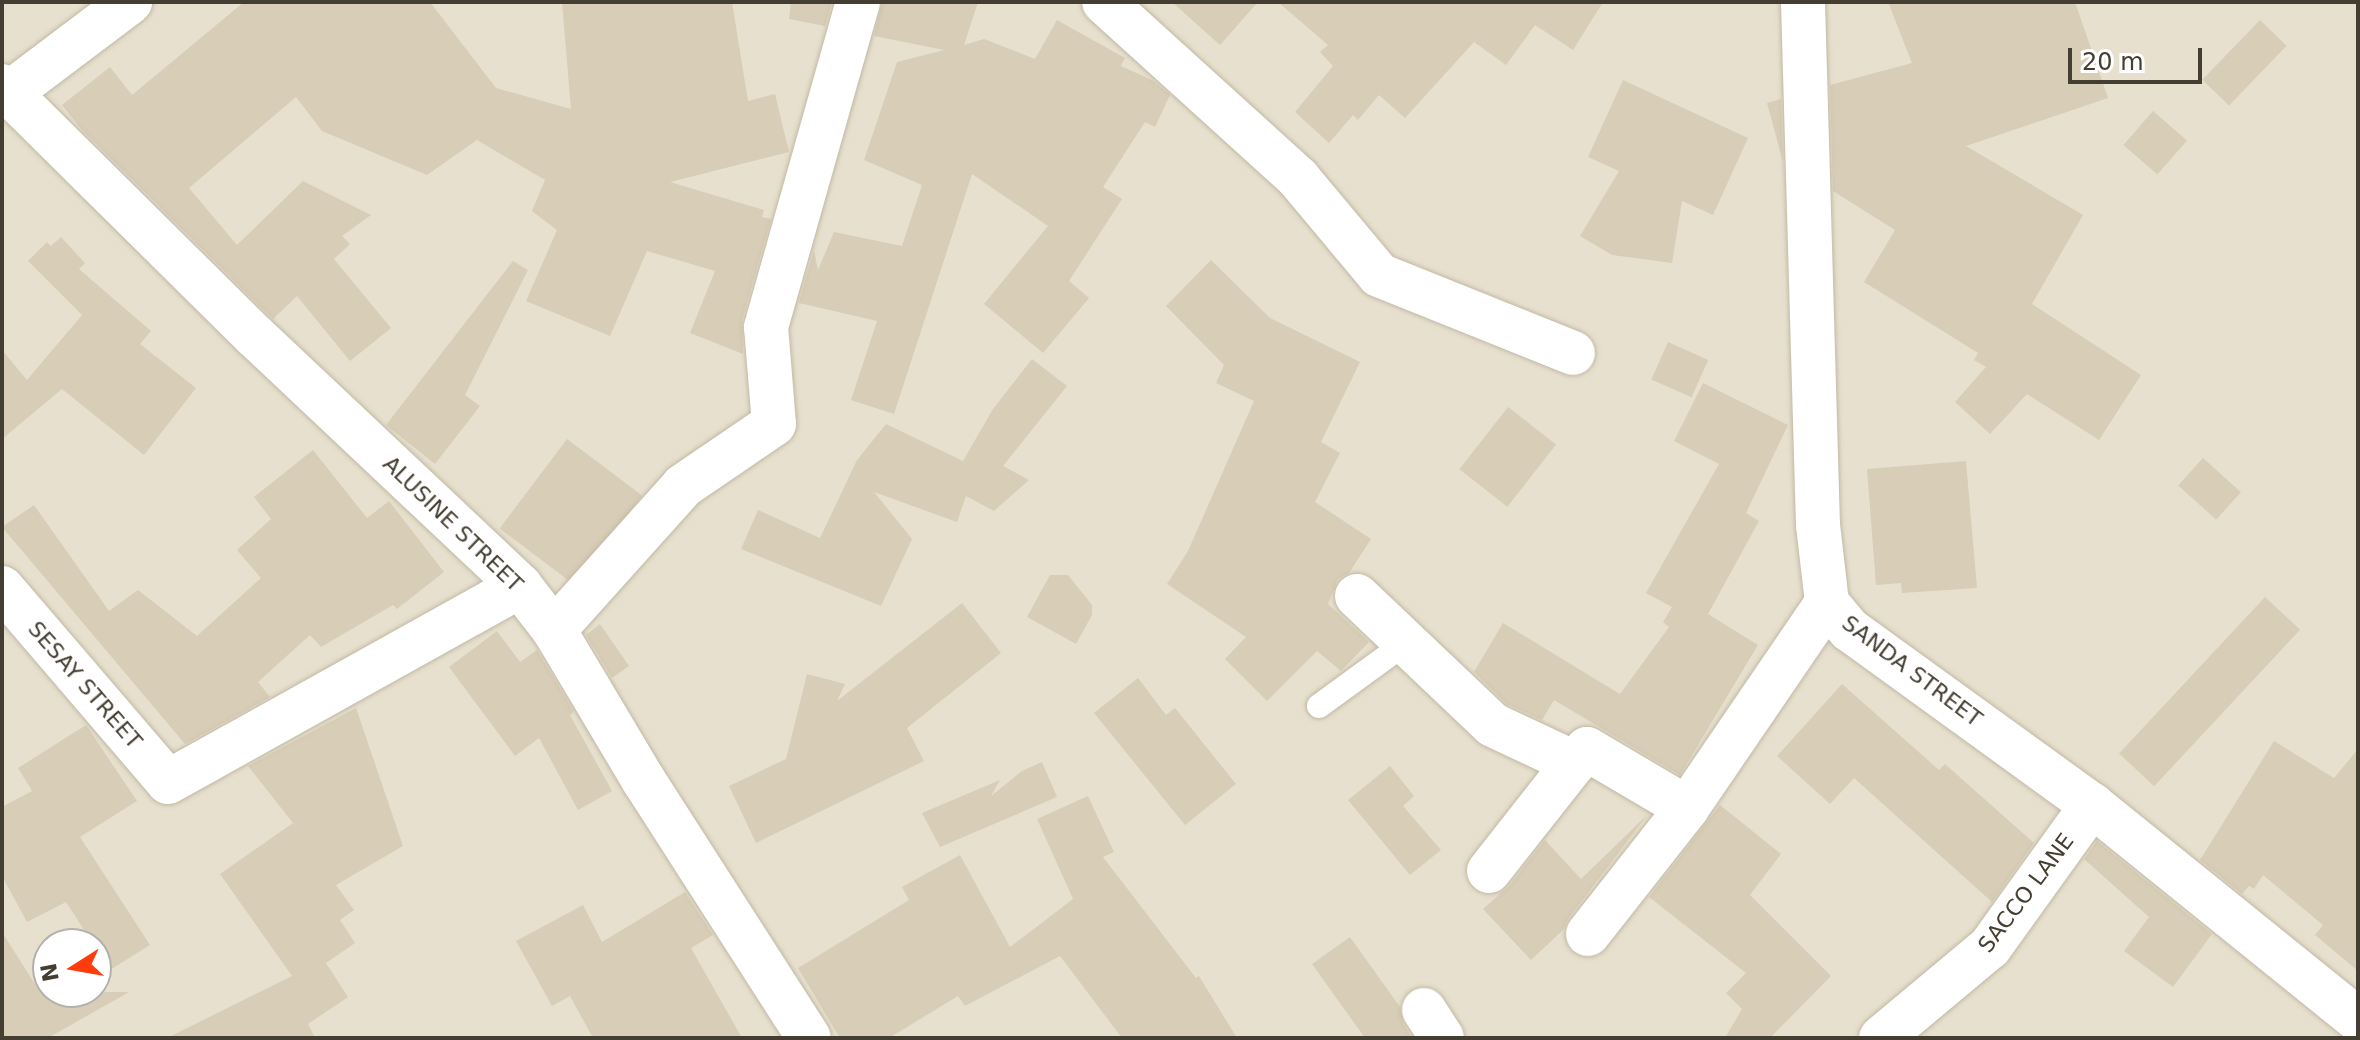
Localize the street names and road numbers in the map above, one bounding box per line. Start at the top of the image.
street label: ALUSINE STREET [378,451,528,597]
street label: SANDA STREET [1837,610,1987,732]
street label: SESAY STREET [23,616,147,754]
street label: SACCO LANE [1973,828,2079,958]

